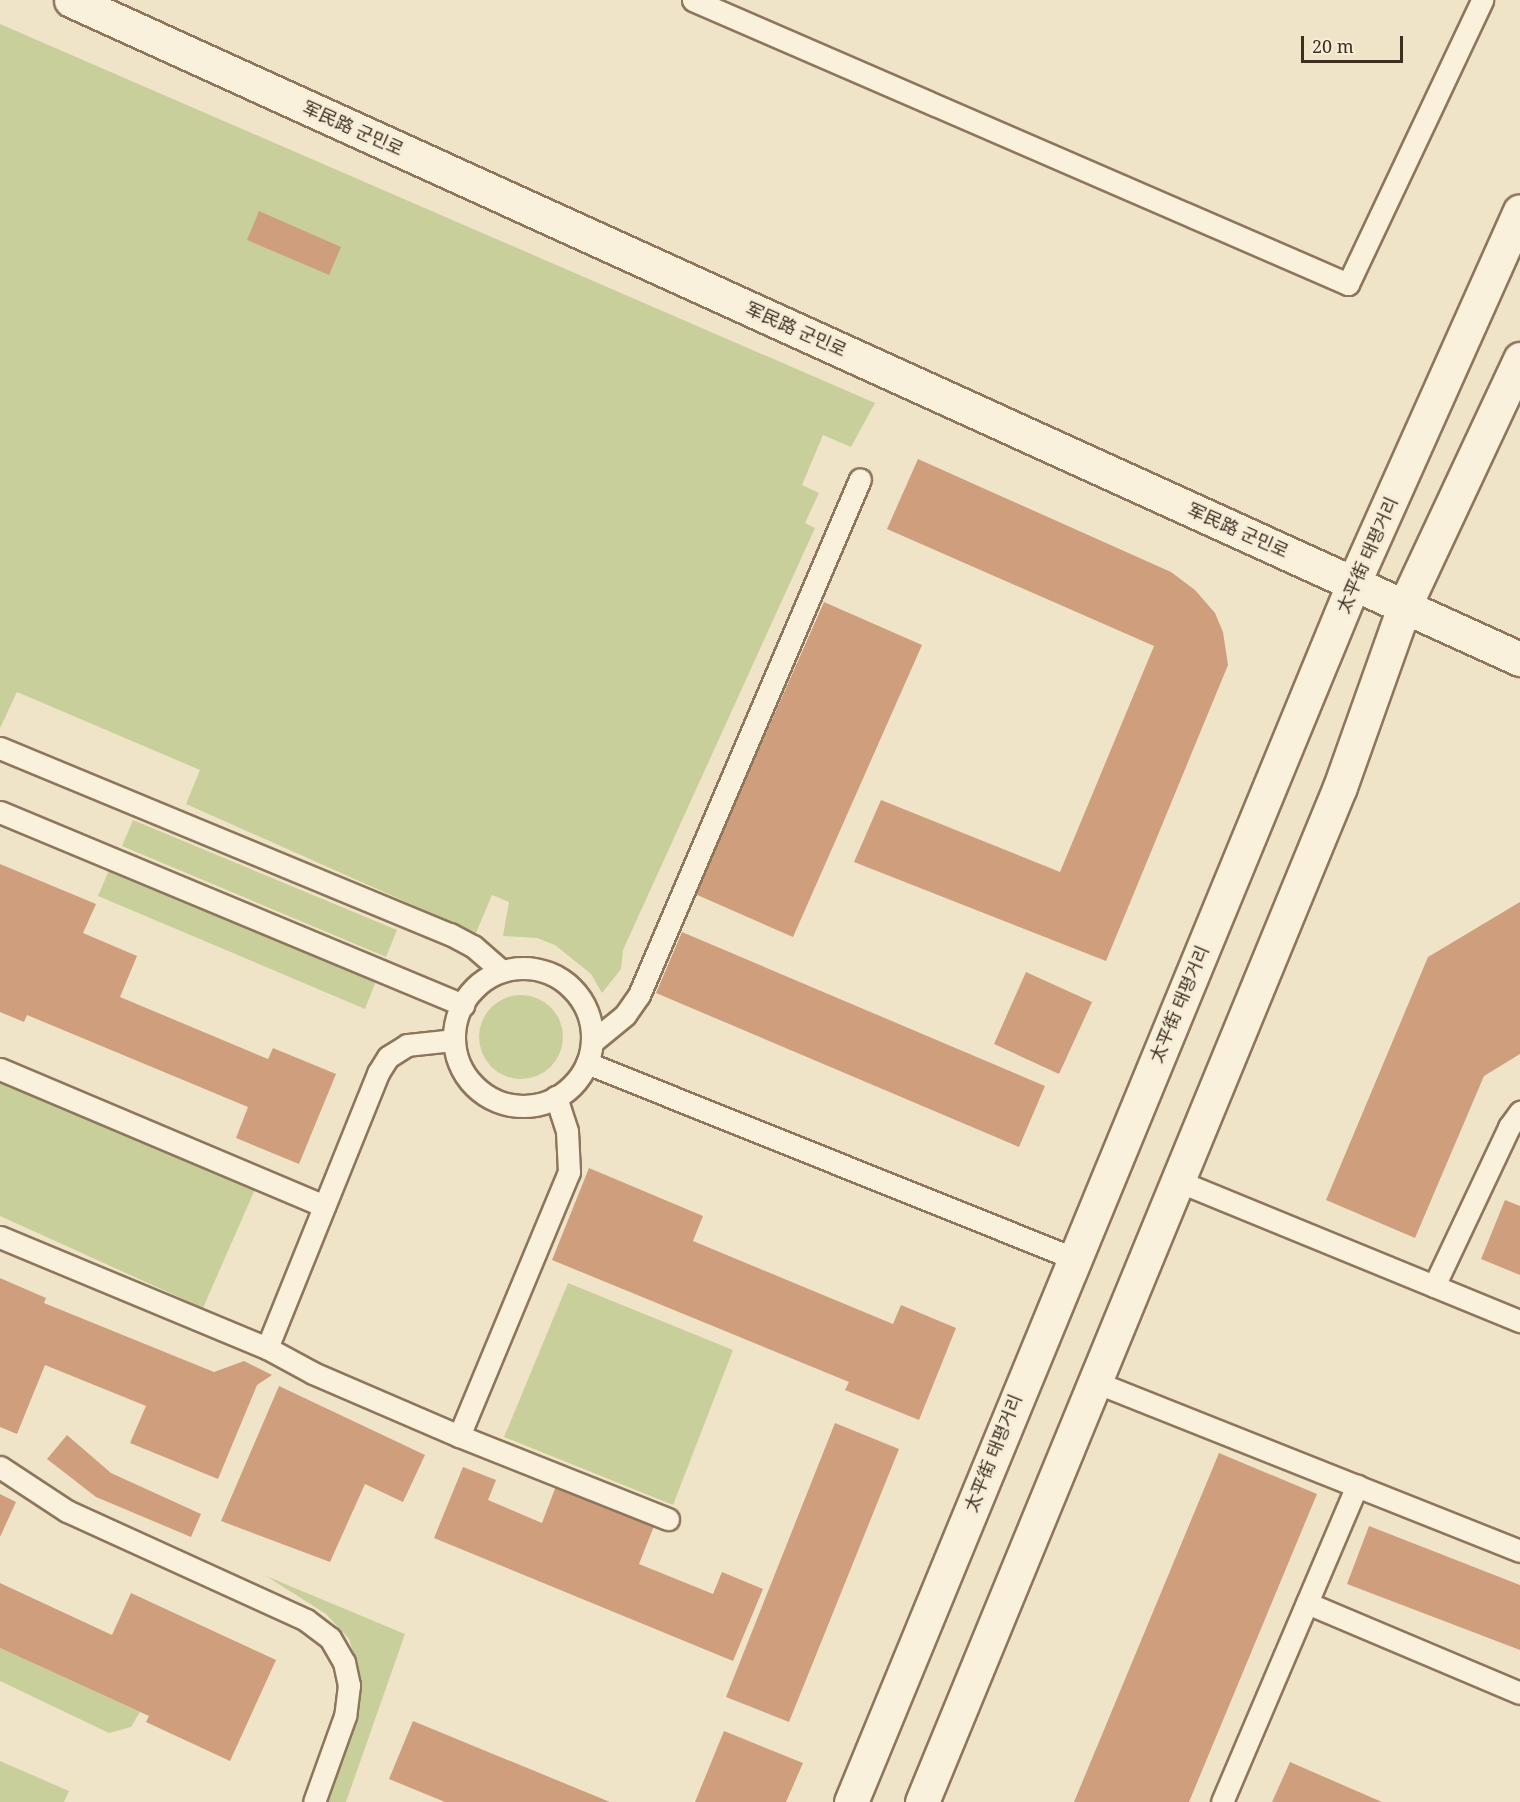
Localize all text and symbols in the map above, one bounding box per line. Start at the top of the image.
scale bar [1304,24,1406,62]
text: 20 m [1312,34,1354,58]
street label: 军民路 군민로 [299,96,407,160]
street label: 军民路 군민로 [742,297,850,361]
street label: 太平街 태평거리 [1332,494,1402,616]
street label: 军民路 군민로 [1184,498,1292,562]
street label: 太平街 태평거리 [1145,942,1213,1066]
street label: 太平街 태평거리 [960,1391,1026,1515]

